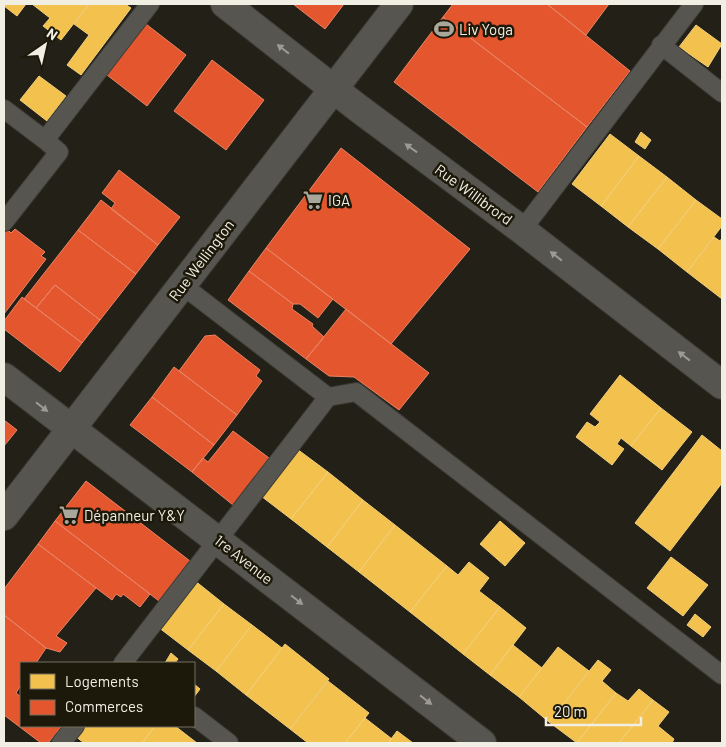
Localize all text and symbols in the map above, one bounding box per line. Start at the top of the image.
sports icon: Liv Yoga [433,18,455,40]
north arrow [20,20,70,70]
place label: Liv Yoga [459,20,513,38]
text: N [44,24,61,43]
one-way arrow [276,43,289,54]
one-way arrow [404,143,418,153]
street label: Rue Willibrord [432,160,516,228]
supermarket icon: IGA [302,189,324,211]
place label: IGA [328,191,350,209]
street label: Rue Wellington [165,216,237,304]
one-way arrow [549,250,562,261]
one-way arrow [678,350,691,361]
one-way arrow [35,401,48,412]
supermarket icon: Dépanneur Y&Y [58,504,80,526]
place label: Dépanneur Y&Y [84,506,185,524]
street label: 1re Avenue [211,531,277,587]
one-way arrow [290,595,303,606]
legend [20,662,195,727]
text: Logements [65,672,139,690]
one-way arrow [419,694,432,705]
scale bar [546,694,641,726]
text: Commerces [65,697,143,715]
text: 20 m [554,702,586,720]

